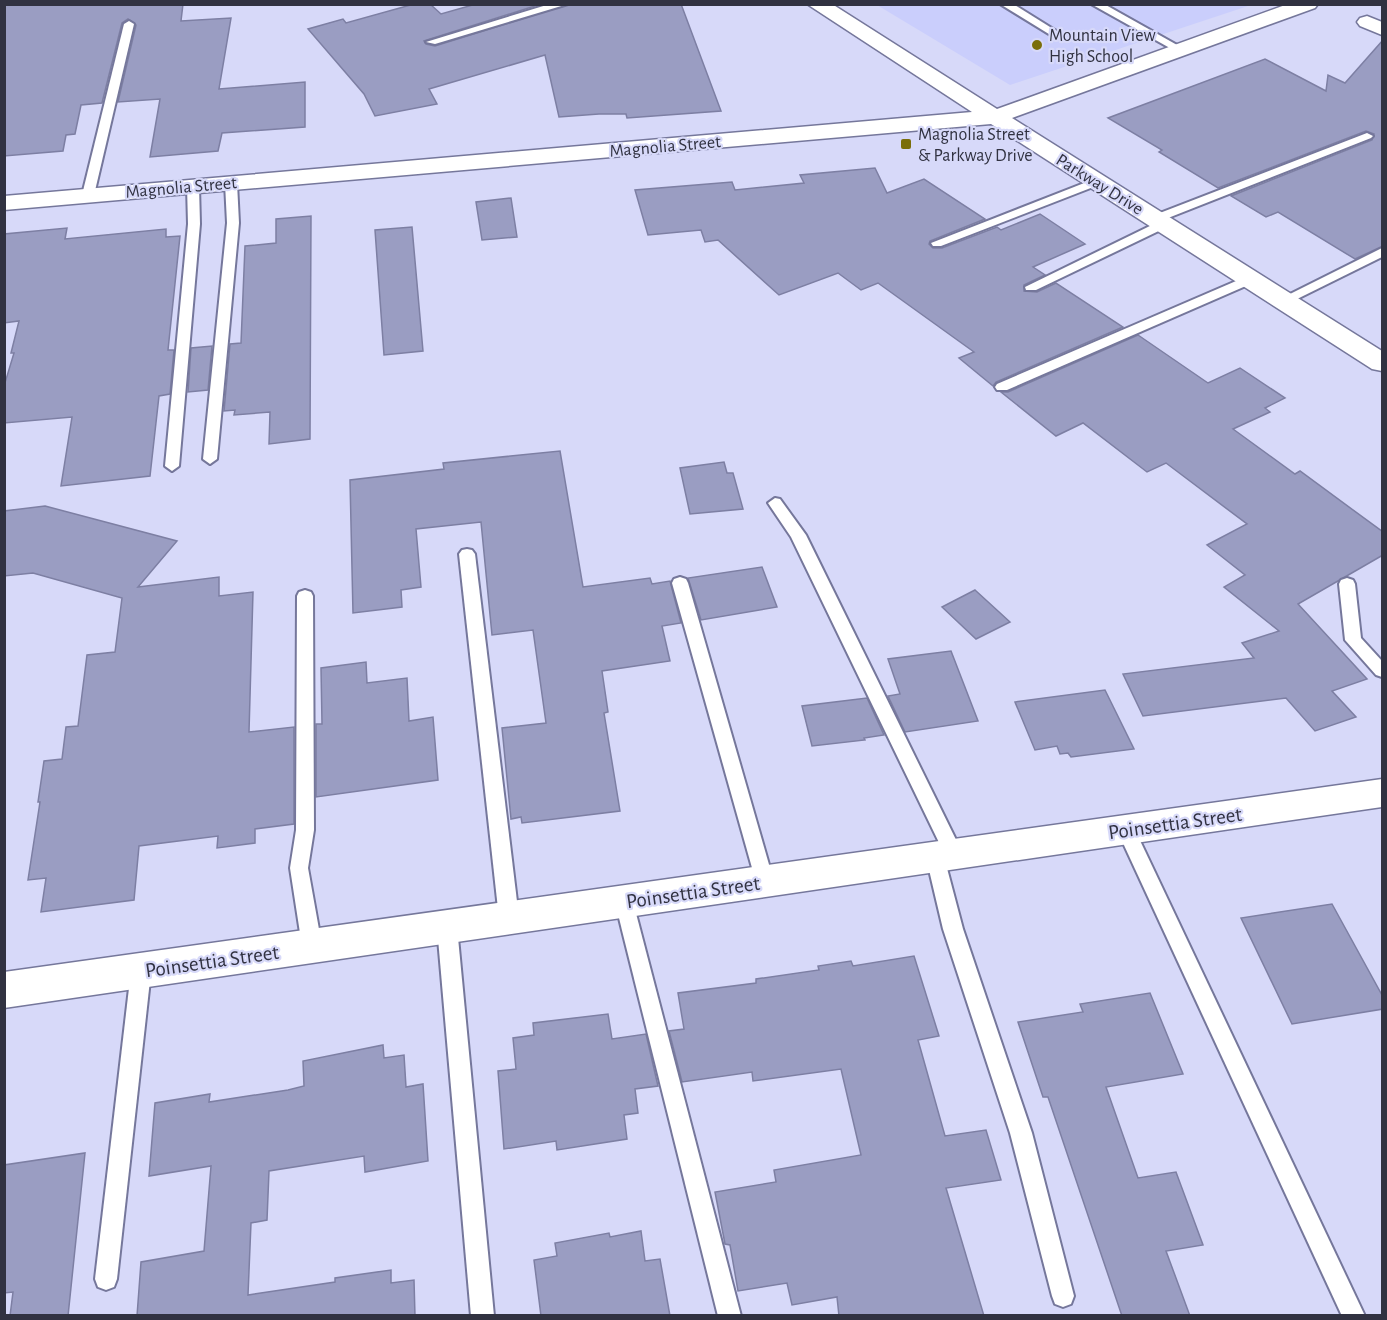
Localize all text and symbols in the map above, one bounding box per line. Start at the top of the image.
place label: Mountain View High School [1049,27,1156,66]
marker: Mountain View High School [1030,38,1044,52]
place label: Magnolia Street & Parkway Drive [918,126,1033,165]
street label: Magnolia Street [609,133,722,161]
marker: Magnolia Street & Parkway Drive [899,137,913,151]
street label: Parkway Drive [1053,151,1146,219]
street label: Magnolia Street [125,174,238,202]
street label: Poinsettia Street [1107,804,1244,843]
street label: Poinsettia Street [625,873,762,912]
street label: Poinsettia Street [144,942,281,981]

